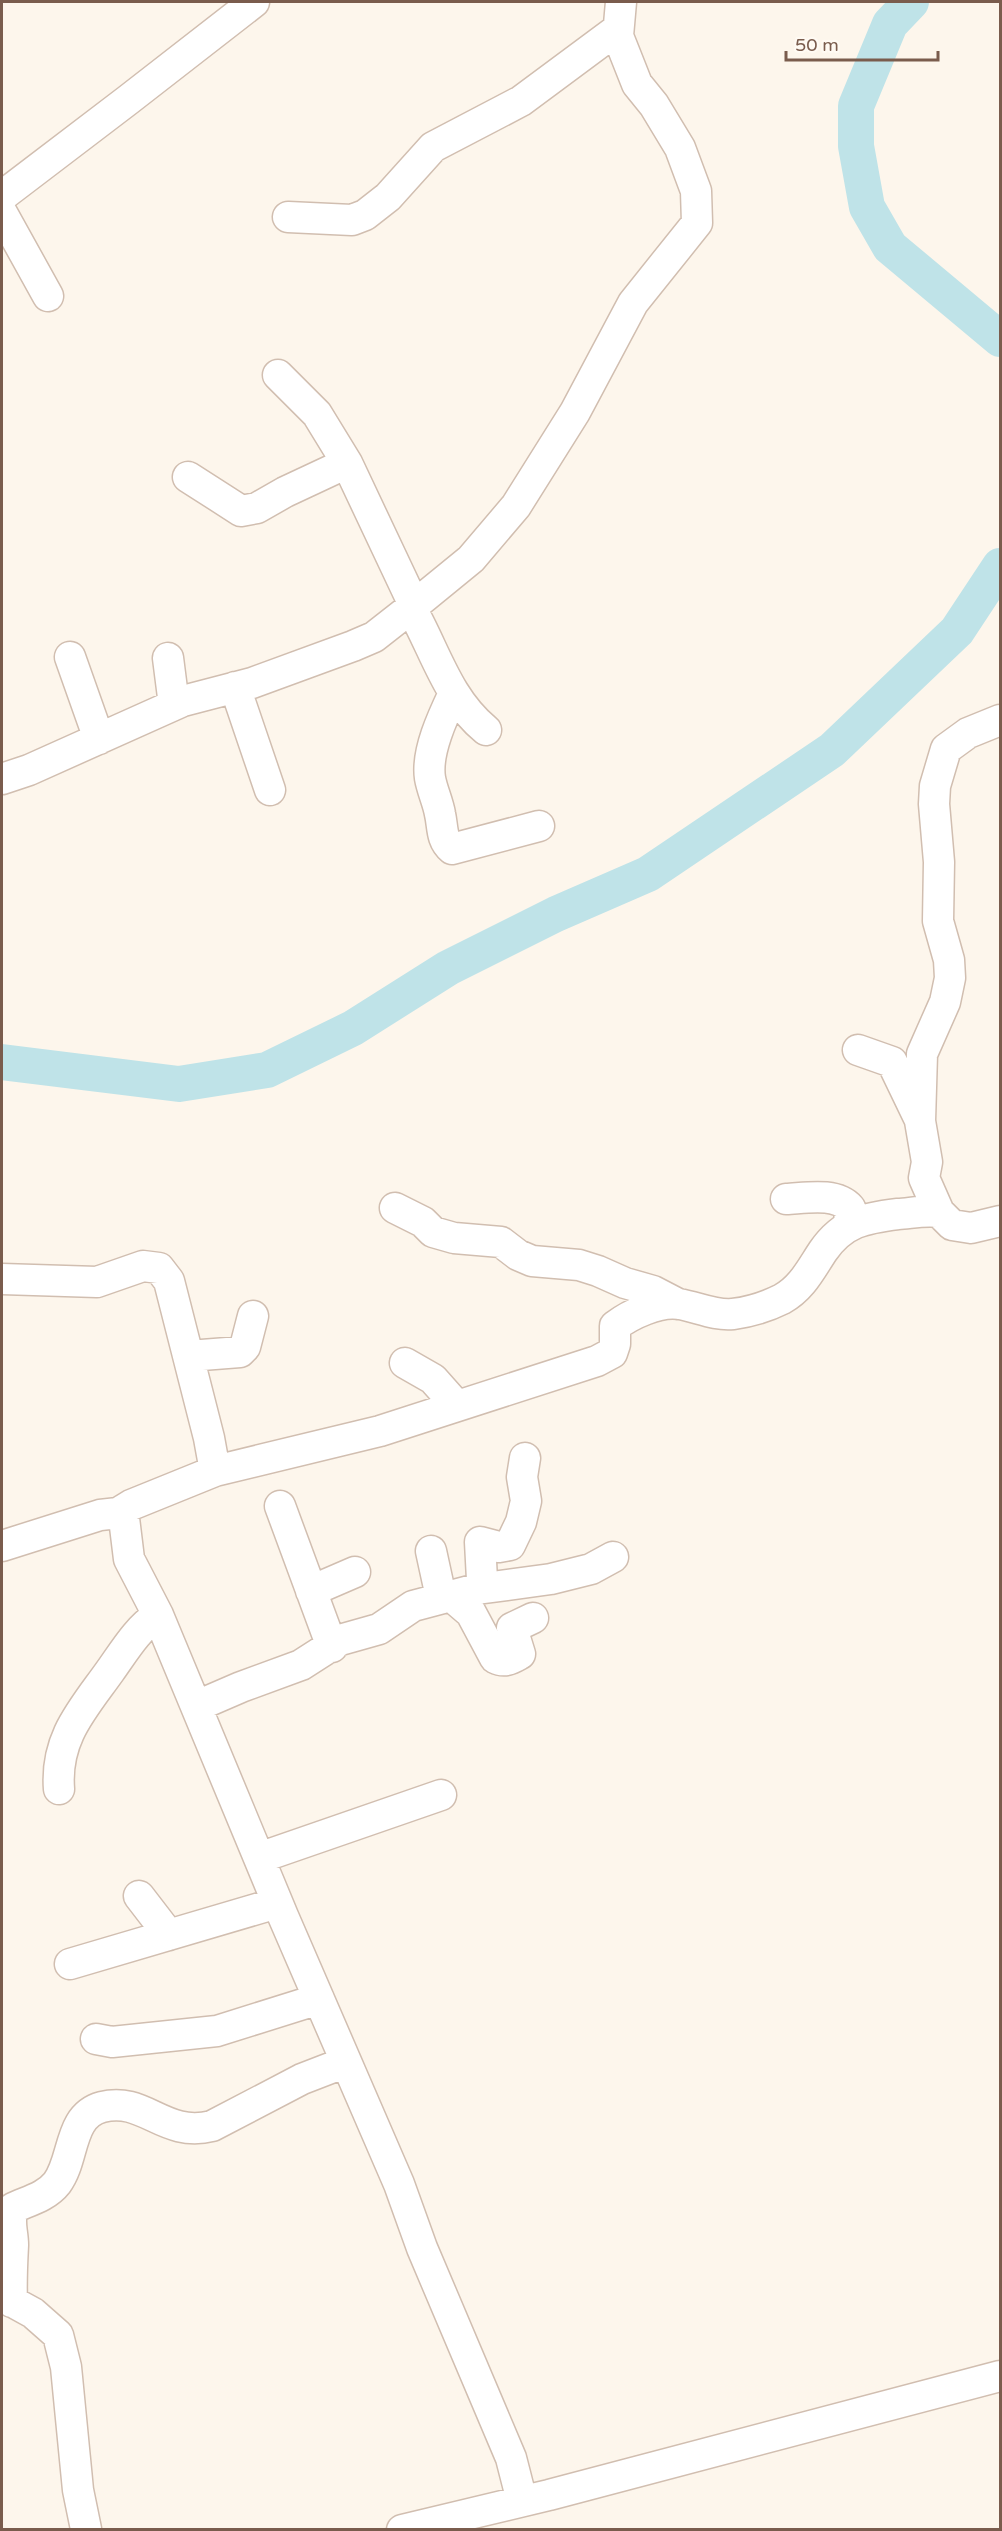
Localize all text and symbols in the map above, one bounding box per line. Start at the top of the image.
scale bar [786,24,938,62]
text: 50 m [795,34,839,56]

